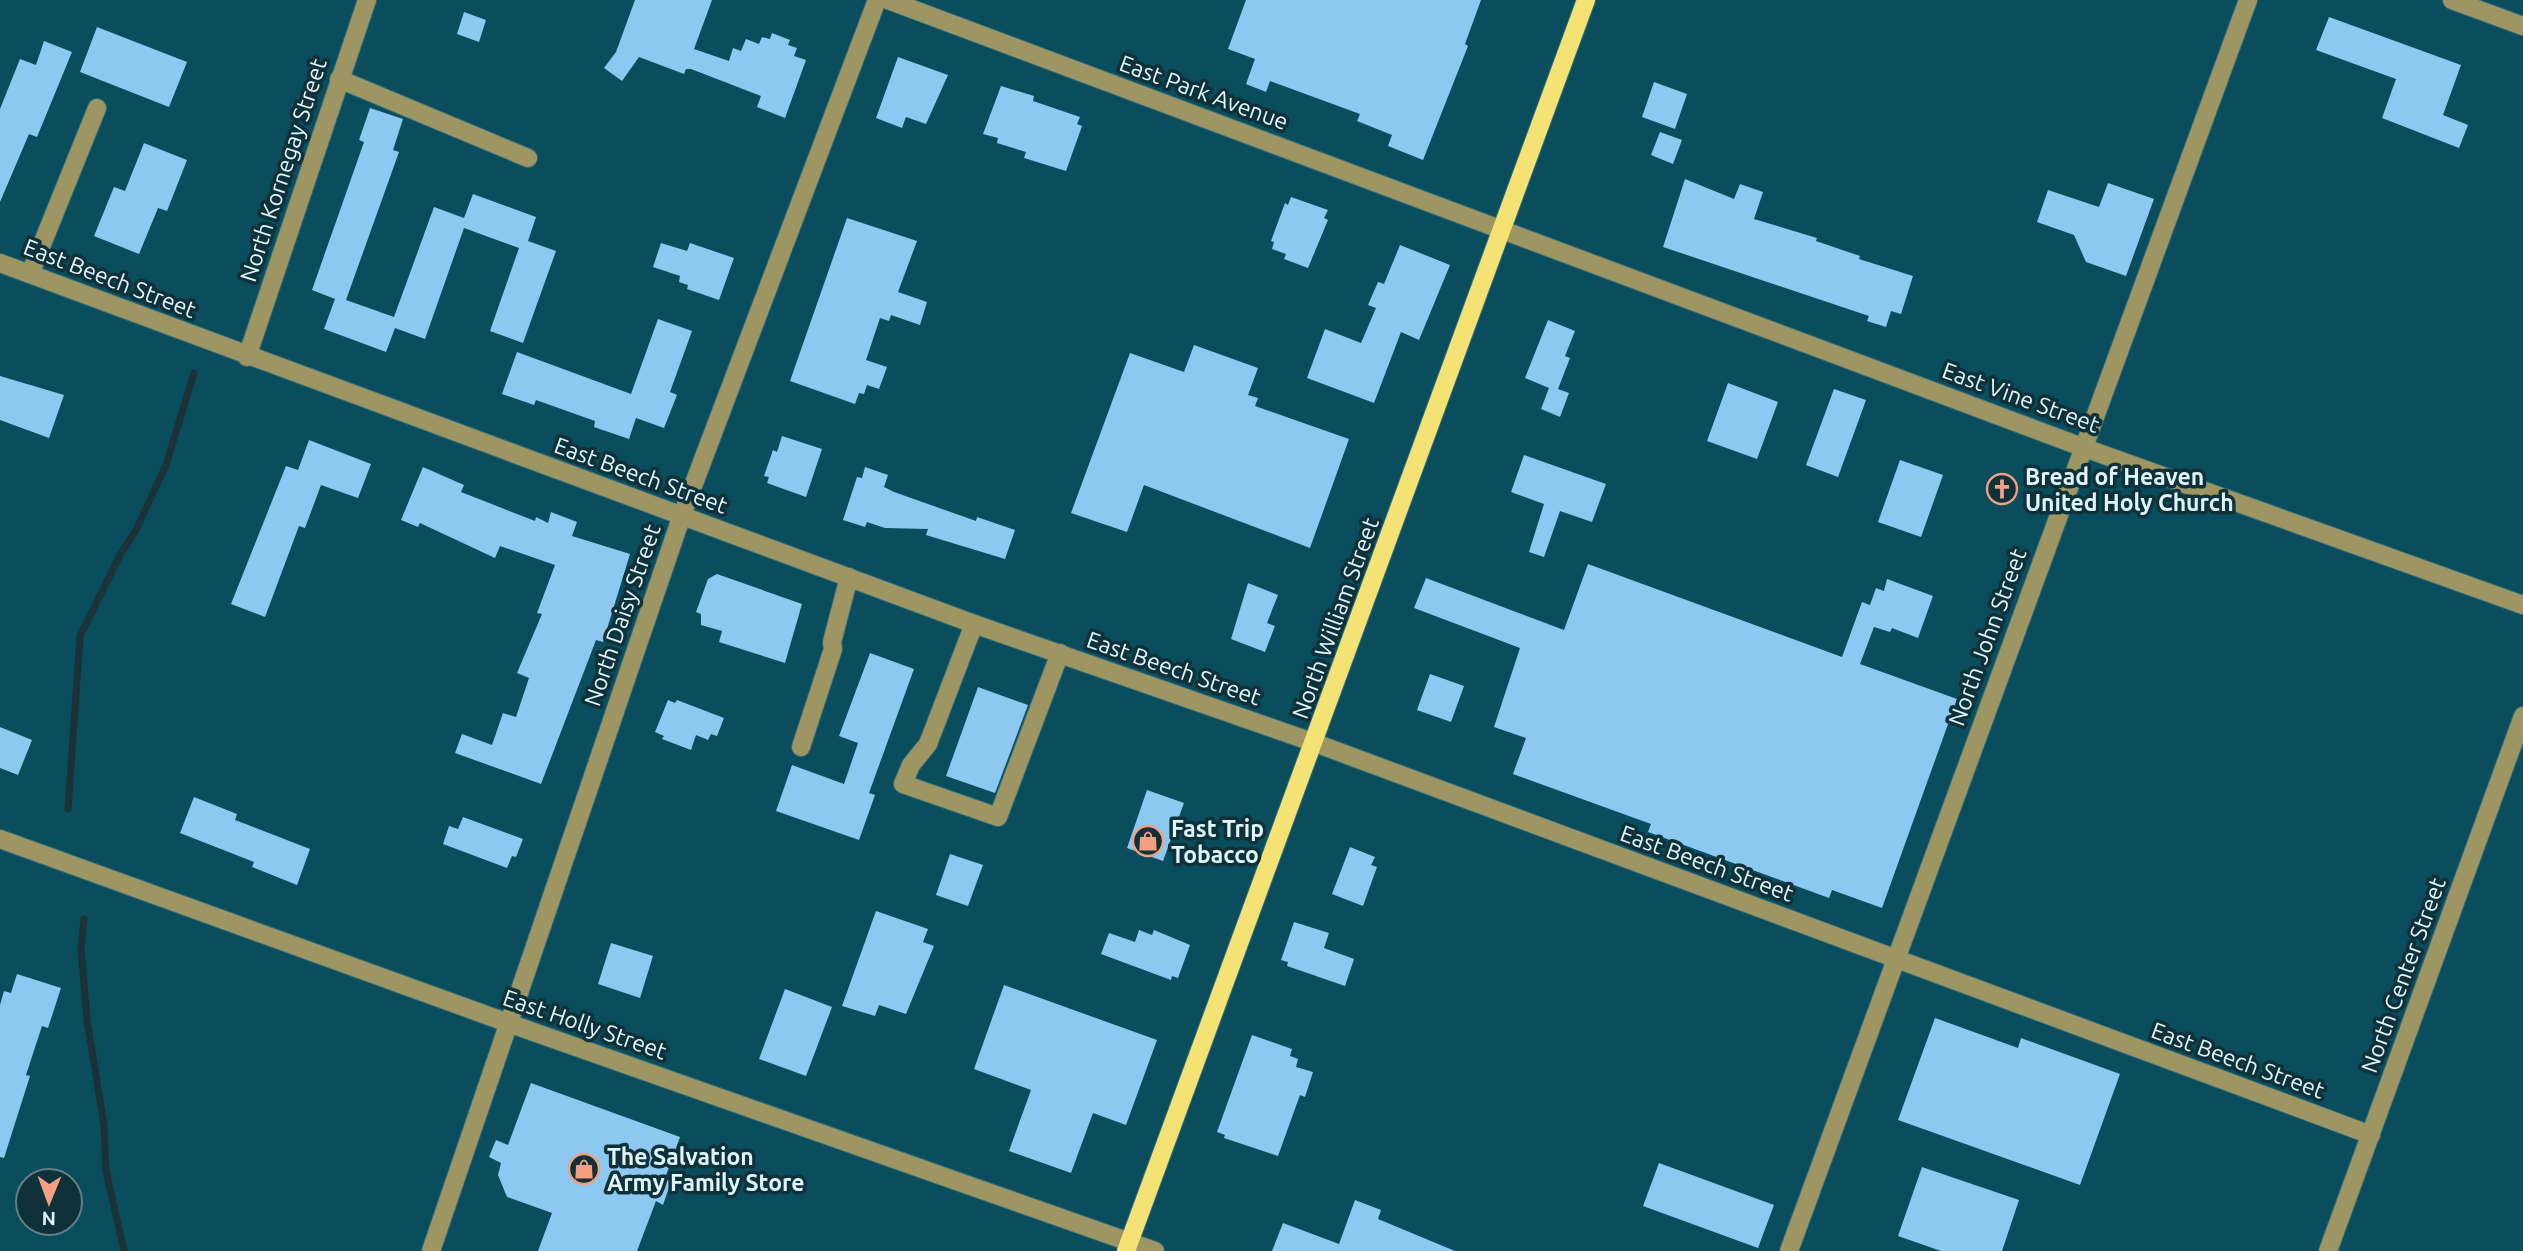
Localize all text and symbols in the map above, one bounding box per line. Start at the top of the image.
street label: East Park Avenue [1116,50,1292,134]
street label: North Kornegay Street [235,55,331,285]
street label: East Beech Street [20,234,200,322]
street label: East Vine Street [1939,357,2103,437]
street label: East Beech Street [551,432,731,518]
place label: Bread of Heaven United Holy Church [2025,464,2234,515]
church icon: Bread of Heaven United Holy Church [1985,472,2019,506]
street label: North William Street [1287,514,1383,722]
street label: North Daisy Street [579,521,665,709]
street label: North John Street [1943,545,2031,729]
street label: East Beech Street [1084,627,1264,709]
place label: Fast Trip Tobacco [1171,816,1264,867]
street label: East Beech Street [1617,820,1797,906]
shop icon: Fast Trip Tobacco [1131,824,1165,858]
street label: North Center Street [2356,874,2450,1076]
street label: East Holly Street [500,984,670,1064]
street label: East Beech Street [2148,1017,2328,1103]
place label: The Salvation Army Family Store [607,1144,805,1195]
shop icon: The Salvation Army Family Store [567,1152,601,1186]
north arrow [14,1167,84,1237]
text: N [41,1208,56,1230]

